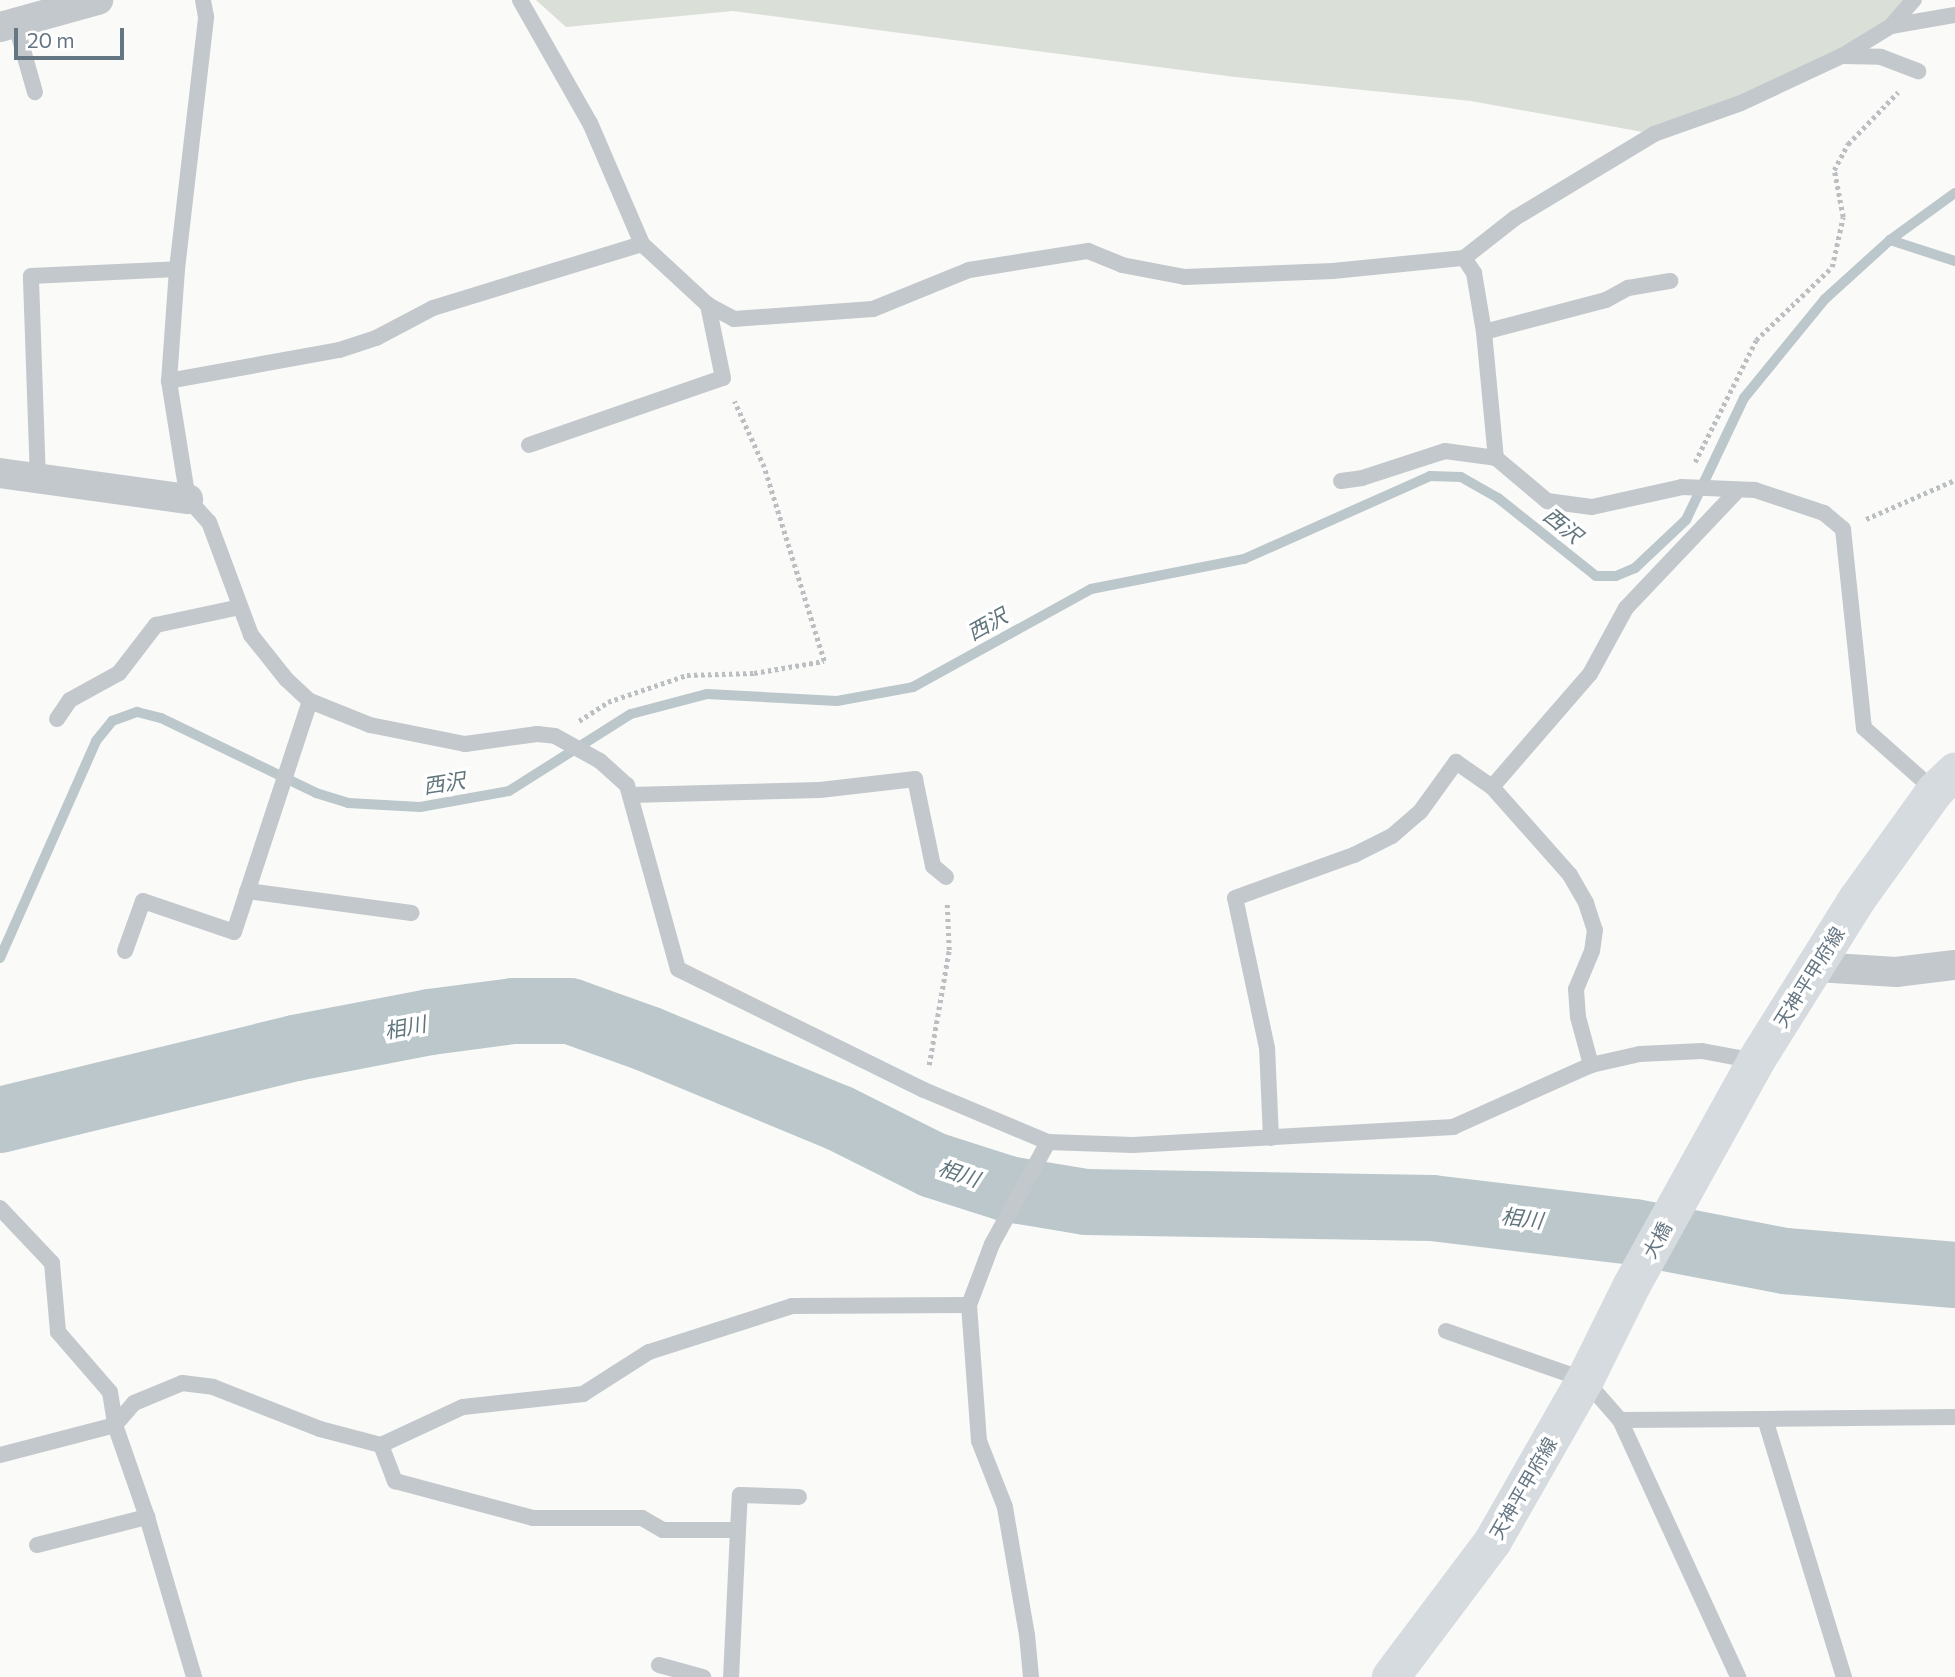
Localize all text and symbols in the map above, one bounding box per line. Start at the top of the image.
scale bar [18,14,128,58]
text: 20 m [27,27,75,52]
water label: 西沢 [1539,502,1587,548]
water label: 西沢 [963,603,1011,645]
water label: 西沢 [421,767,467,799]
street label: 天神平甲府線 [1769,923,1849,1031]
water label: 相川 [382,1011,428,1043]
water label: 相川 [935,1154,983,1192]
water label: 相川 [1500,1203,1544,1233]
street label: 大橋 [1638,1218,1676,1262]
street label: 天神平甲府線 [1485,1433,1561,1543]

